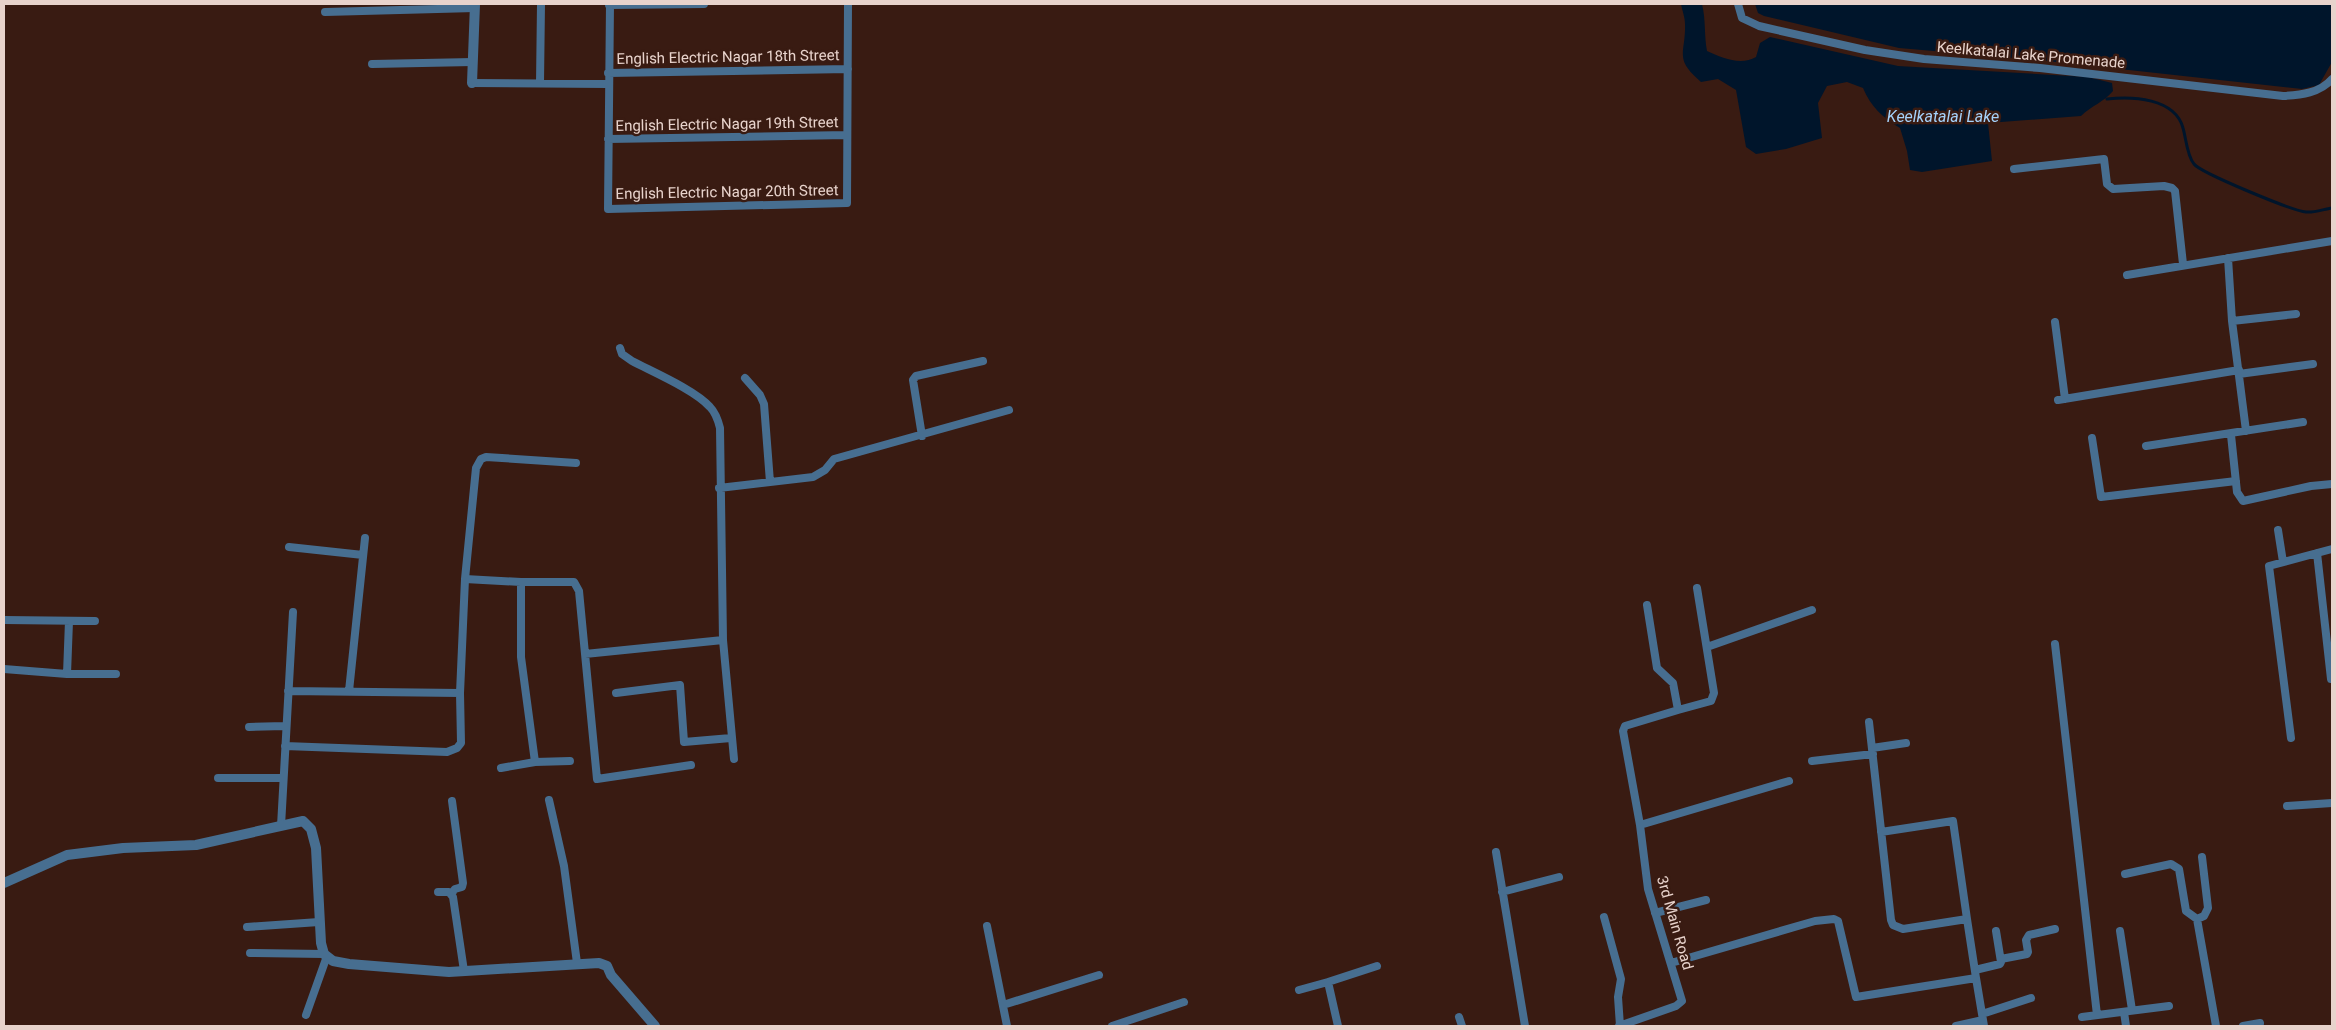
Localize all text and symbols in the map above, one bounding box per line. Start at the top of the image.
street label: Keelkatalai Lake Promenade [1936,38,2126,72]
street label: English Electric Nagar 18th Street [616,46,840,68]
water label: Keelkatalai Lake [1887,107,1999,126]
street label: English Electric Nagar 19th Street [615,113,839,135]
street label: English Electric Nagar 20th Street [615,181,839,203]
street label: 3rd Main Road [1653,874,1697,972]

